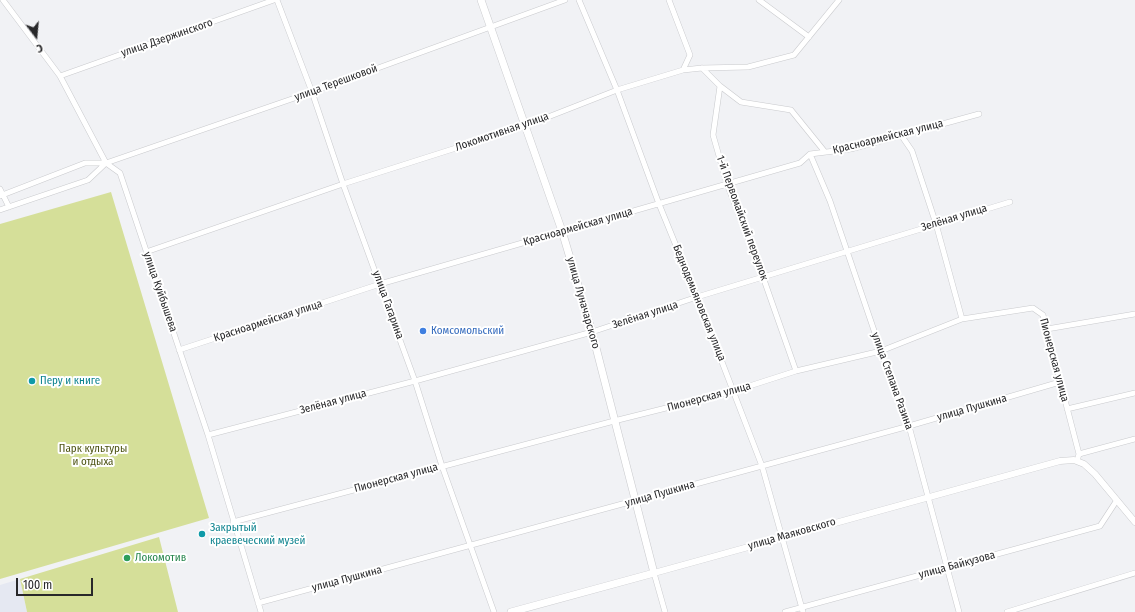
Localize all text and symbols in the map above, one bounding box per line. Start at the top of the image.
north arrow [16,16,56,56]
street label: улица Дзержинского [119,16,215,60]
text: С [35,41,44,55]
street label: улица Терешковой [293,62,379,104]
street label: Локомотивная улица [453,110,551,154]
street label: Красноармейская улица [831,117,945,157]
street label: 1-й Первомайский переулок [713,154,771,282]
street label: Зелёная улица [919,202,989,234]
street label: Красноармейская улица [522,205,634,249]
street label: Беднодемьяновская улица [670,243,728,363]
street label: улица Куйбышева [140,250,180,334]
street label: улица Луначарского [564,256,602,350]
street label: улица Гагарина [370,269,406,341]
street label: Красноармейская улица [212,297,324,345]
street label: Зелёная улица [610,298,680,332]
street label: Пионерская улица [1036,317,1072,403]
place label: Комсомольский [431,324,504,338]
marker: Комсомольский [418,326,428,336]
street label: улица Степана Разина [868,331,916,431]
place label: Перу и книге [40,374,100,388]
marker: Перу и книге [27,376,37,386]
street label: Пионерская улица [666,379,752,415]
street label: Зелёная улица [298,387,368,417]
street label: улица Пушкина [936,392,1008,424]
park label: Парк культуры и отдыха [59,442,127,468]
street label: Пионерская улица [353,460,439,496]
street label: улица Пушкина [624,478,696,510]
street label: улица Маяковского [747,515,837,553]
place label: Закрытый краевеческий музей [210,521,305,547]
marker: Закрытый краевеческий музей [197,529,207,539]
street label: улица Байкузова [917,548,997,582]
place label: Локомотив [135,551,186,565]
marker: Локомотив [122,553,132,563]
street label: улица Пушкина [311,563,383,595]
scale bar [18,570,95,596]
text: 100 m [23,578,52,592]

